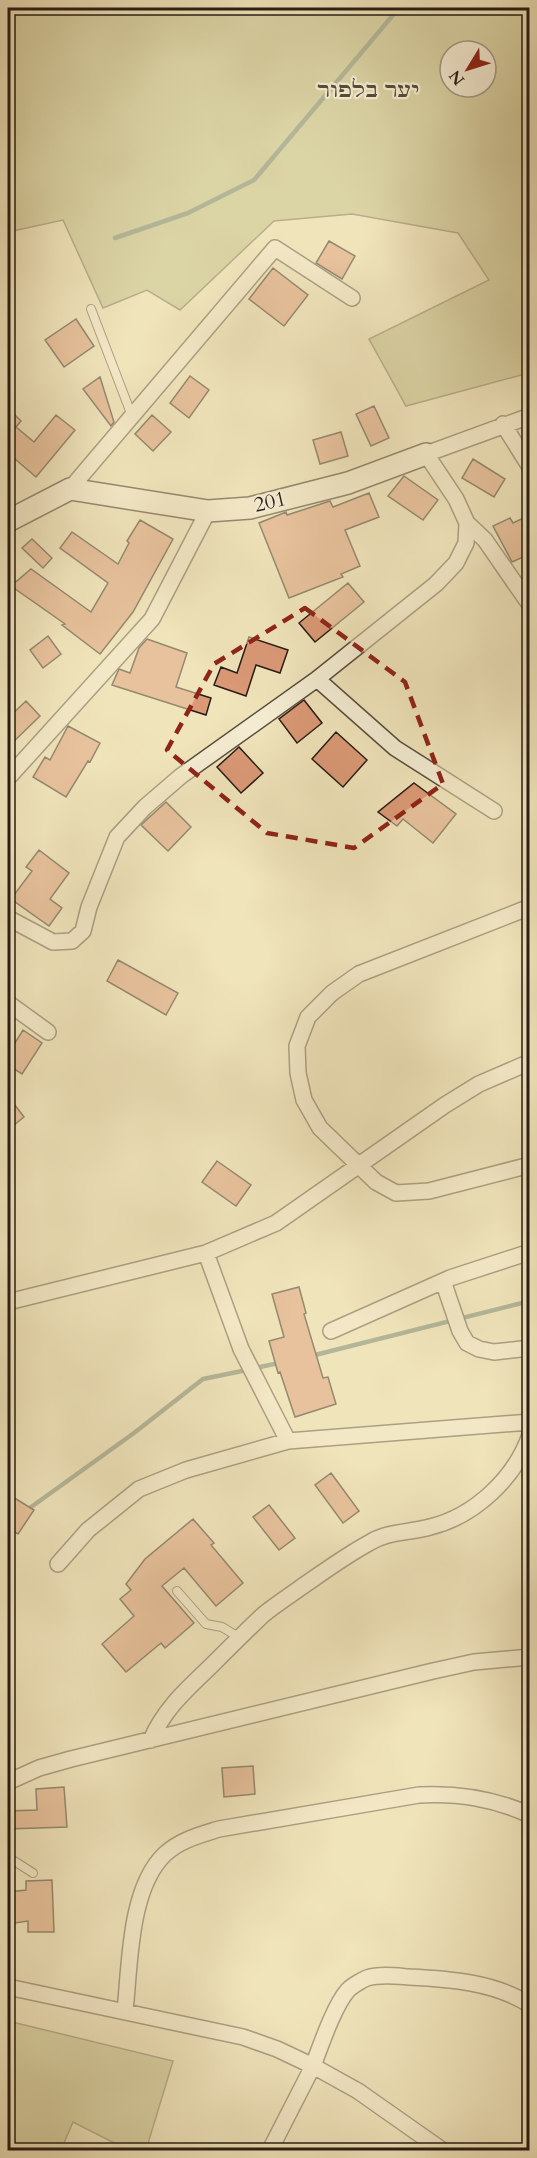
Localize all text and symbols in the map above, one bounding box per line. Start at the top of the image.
north arrow [438,39,498,99]
text: N [444,65,470,90]
park label: יער בלפור [317,76,419,105]
street label: 201 [251,484,289,520]

